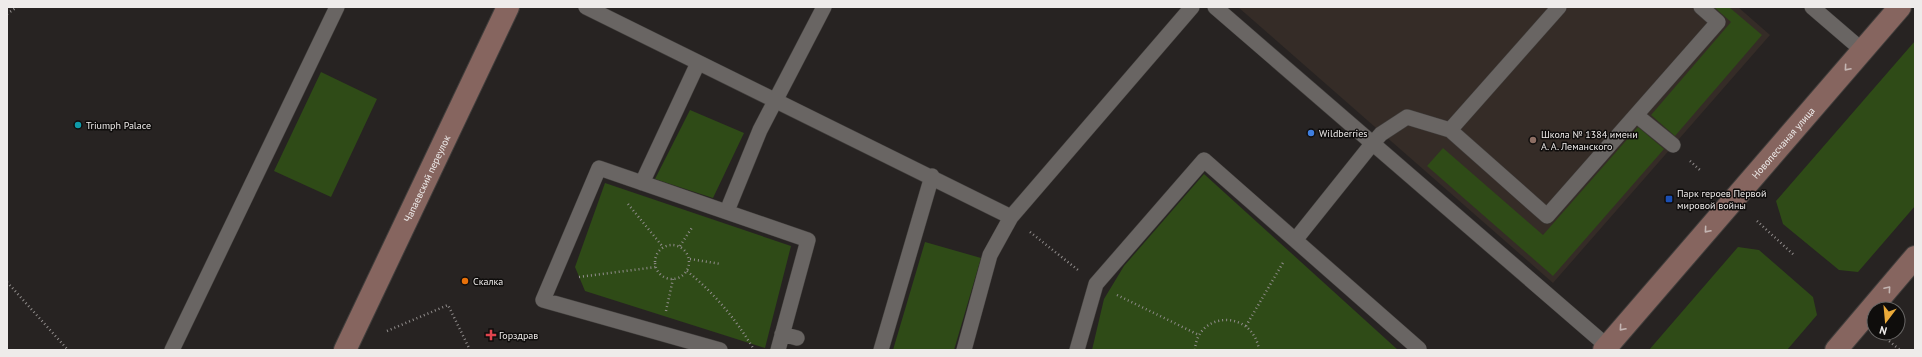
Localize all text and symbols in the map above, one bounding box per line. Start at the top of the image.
one-way arrow [1844,63,1851,71]
street label: Новопесчаная улица [1749,104,1818,181]
place label: Triumph Palace [86,119,151,132]
marker: Triumph Palace [73,120,83,130]
place label: Wildberries [1319,127,1368,140]
marker: Wildberries [1306,128,1316,138]
place label: Школа № 1384 имени А. А. Леманского [1541,128,1638,153]
street label: Чапаевский переулок [400,133,453,224]
marker: Школа № 1384 имени А. А. Леманского [1528,135,1538,145]
place label: Парк героев Первой мировой войны [1677,187,1766,212]
marker: Парк героев Первой мировой войны [1664,194,1674,204]
one-way arrow [1704,225,1712,233]
place label: Скалка [473,275,503,288]
marker: Скалка [460,276,470,286]
one-way arrow [1884,286,1891,293]
north arrow [1866,301,1906,341]
text: N [1878,323,1889,338]
one-way arrow [1620,324,1627,331]
place label: Горздрав [499,329,538,342]
marker: Горздрав [486,330,496,340]

